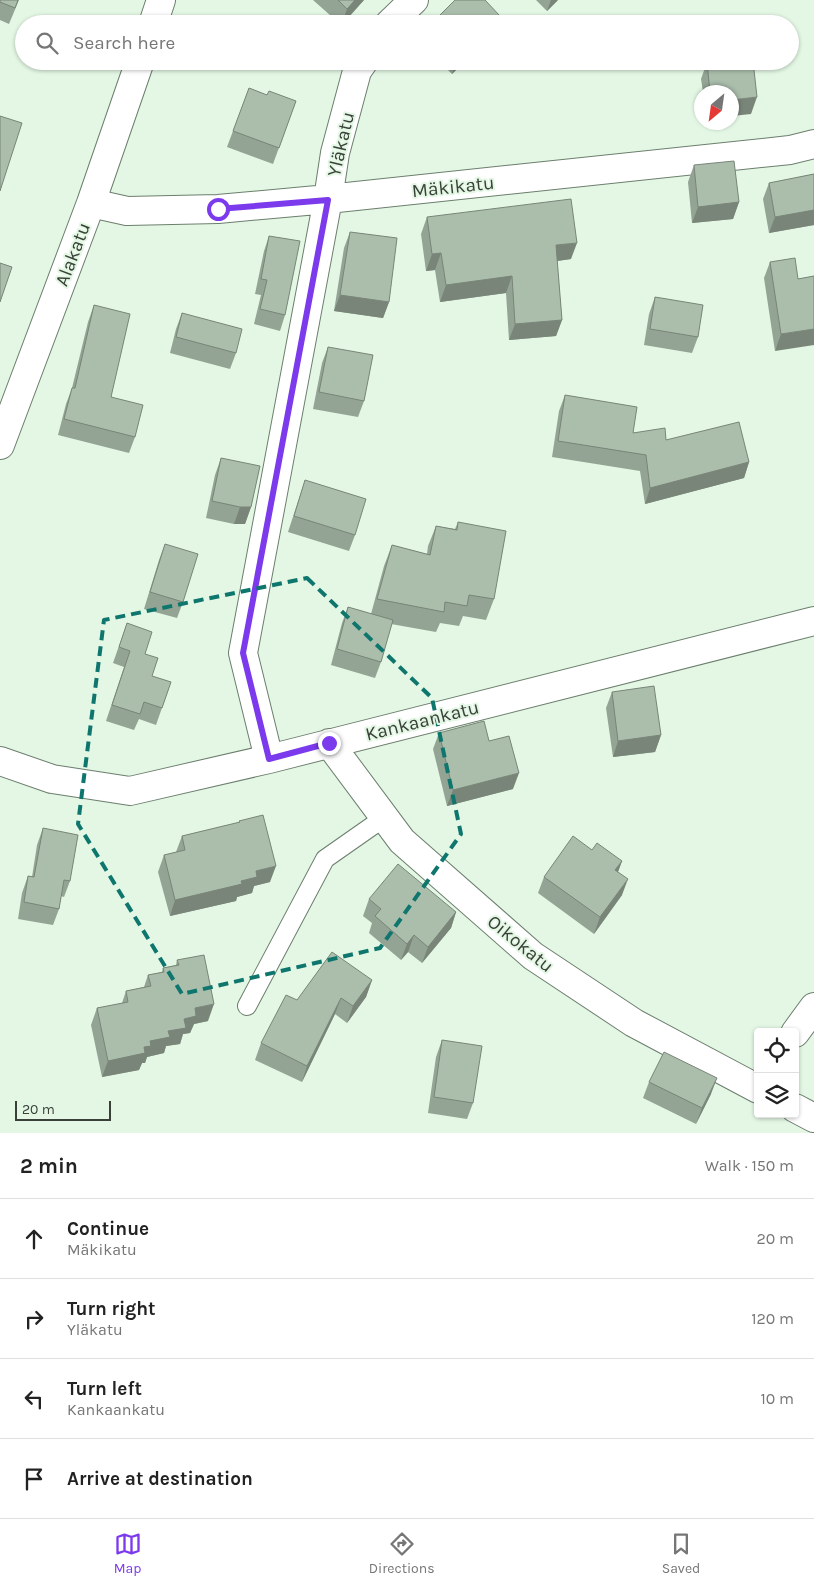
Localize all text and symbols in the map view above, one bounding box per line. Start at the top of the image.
search box [15,15,799,70]
icon: search [33,29,61,57]
text: Search here [73,32,175,54]
north arrow [694,85,739,130]
street label: Yläkatu [323,110,359,179]
street label: Mäkikatu [411,172,495,202]
route start [207,198,230,221]
street label: Alakatu [51,219,95,289]
street label: Kankaankatu [363,696,481,746]
route end [318,732,341,755]
street label: Oikokatu [483,910,558,977]
map controls [754,1028,799,1118]
button: locate [754,1028,799,1073]
button: layers [754,1073,799,1118]
scale bar [15,1098,111,1121]
text: 20 m [22,1101,55,1118]
text: 2 min [20,1154,78,1178]
text: Walk · 150 m [705,1156,794,1175]
text: Continue [67,1218,149,1240]
icon: ahead [20,1225,48,1253]
text: 20 m [756,1229,794,1248]
text: Mäkikatu [67,1240,137,1259]
text: Turn right [67,1298,156,1320]
icon: right [20,1305,48,1333]
text: 120 m [751,1309,794,1328]
text: Yläkatu [67,1320,123,1339]
text: Turn left [67,1378,142,1400]
icon: left [20,1385,48,1413]
text: 10 m [760,1389,794,1408]
text: Kankaankatu [67,1400,165,1419]
icon: arrive [20,1465,48,1493]
text: Arrive at destination [67,1468,253,1490]
tab: Map [114,1530,142,1577]
tab: Directions [369,1530,435,1577]
tab: Saved [662,1530,700,1577]

